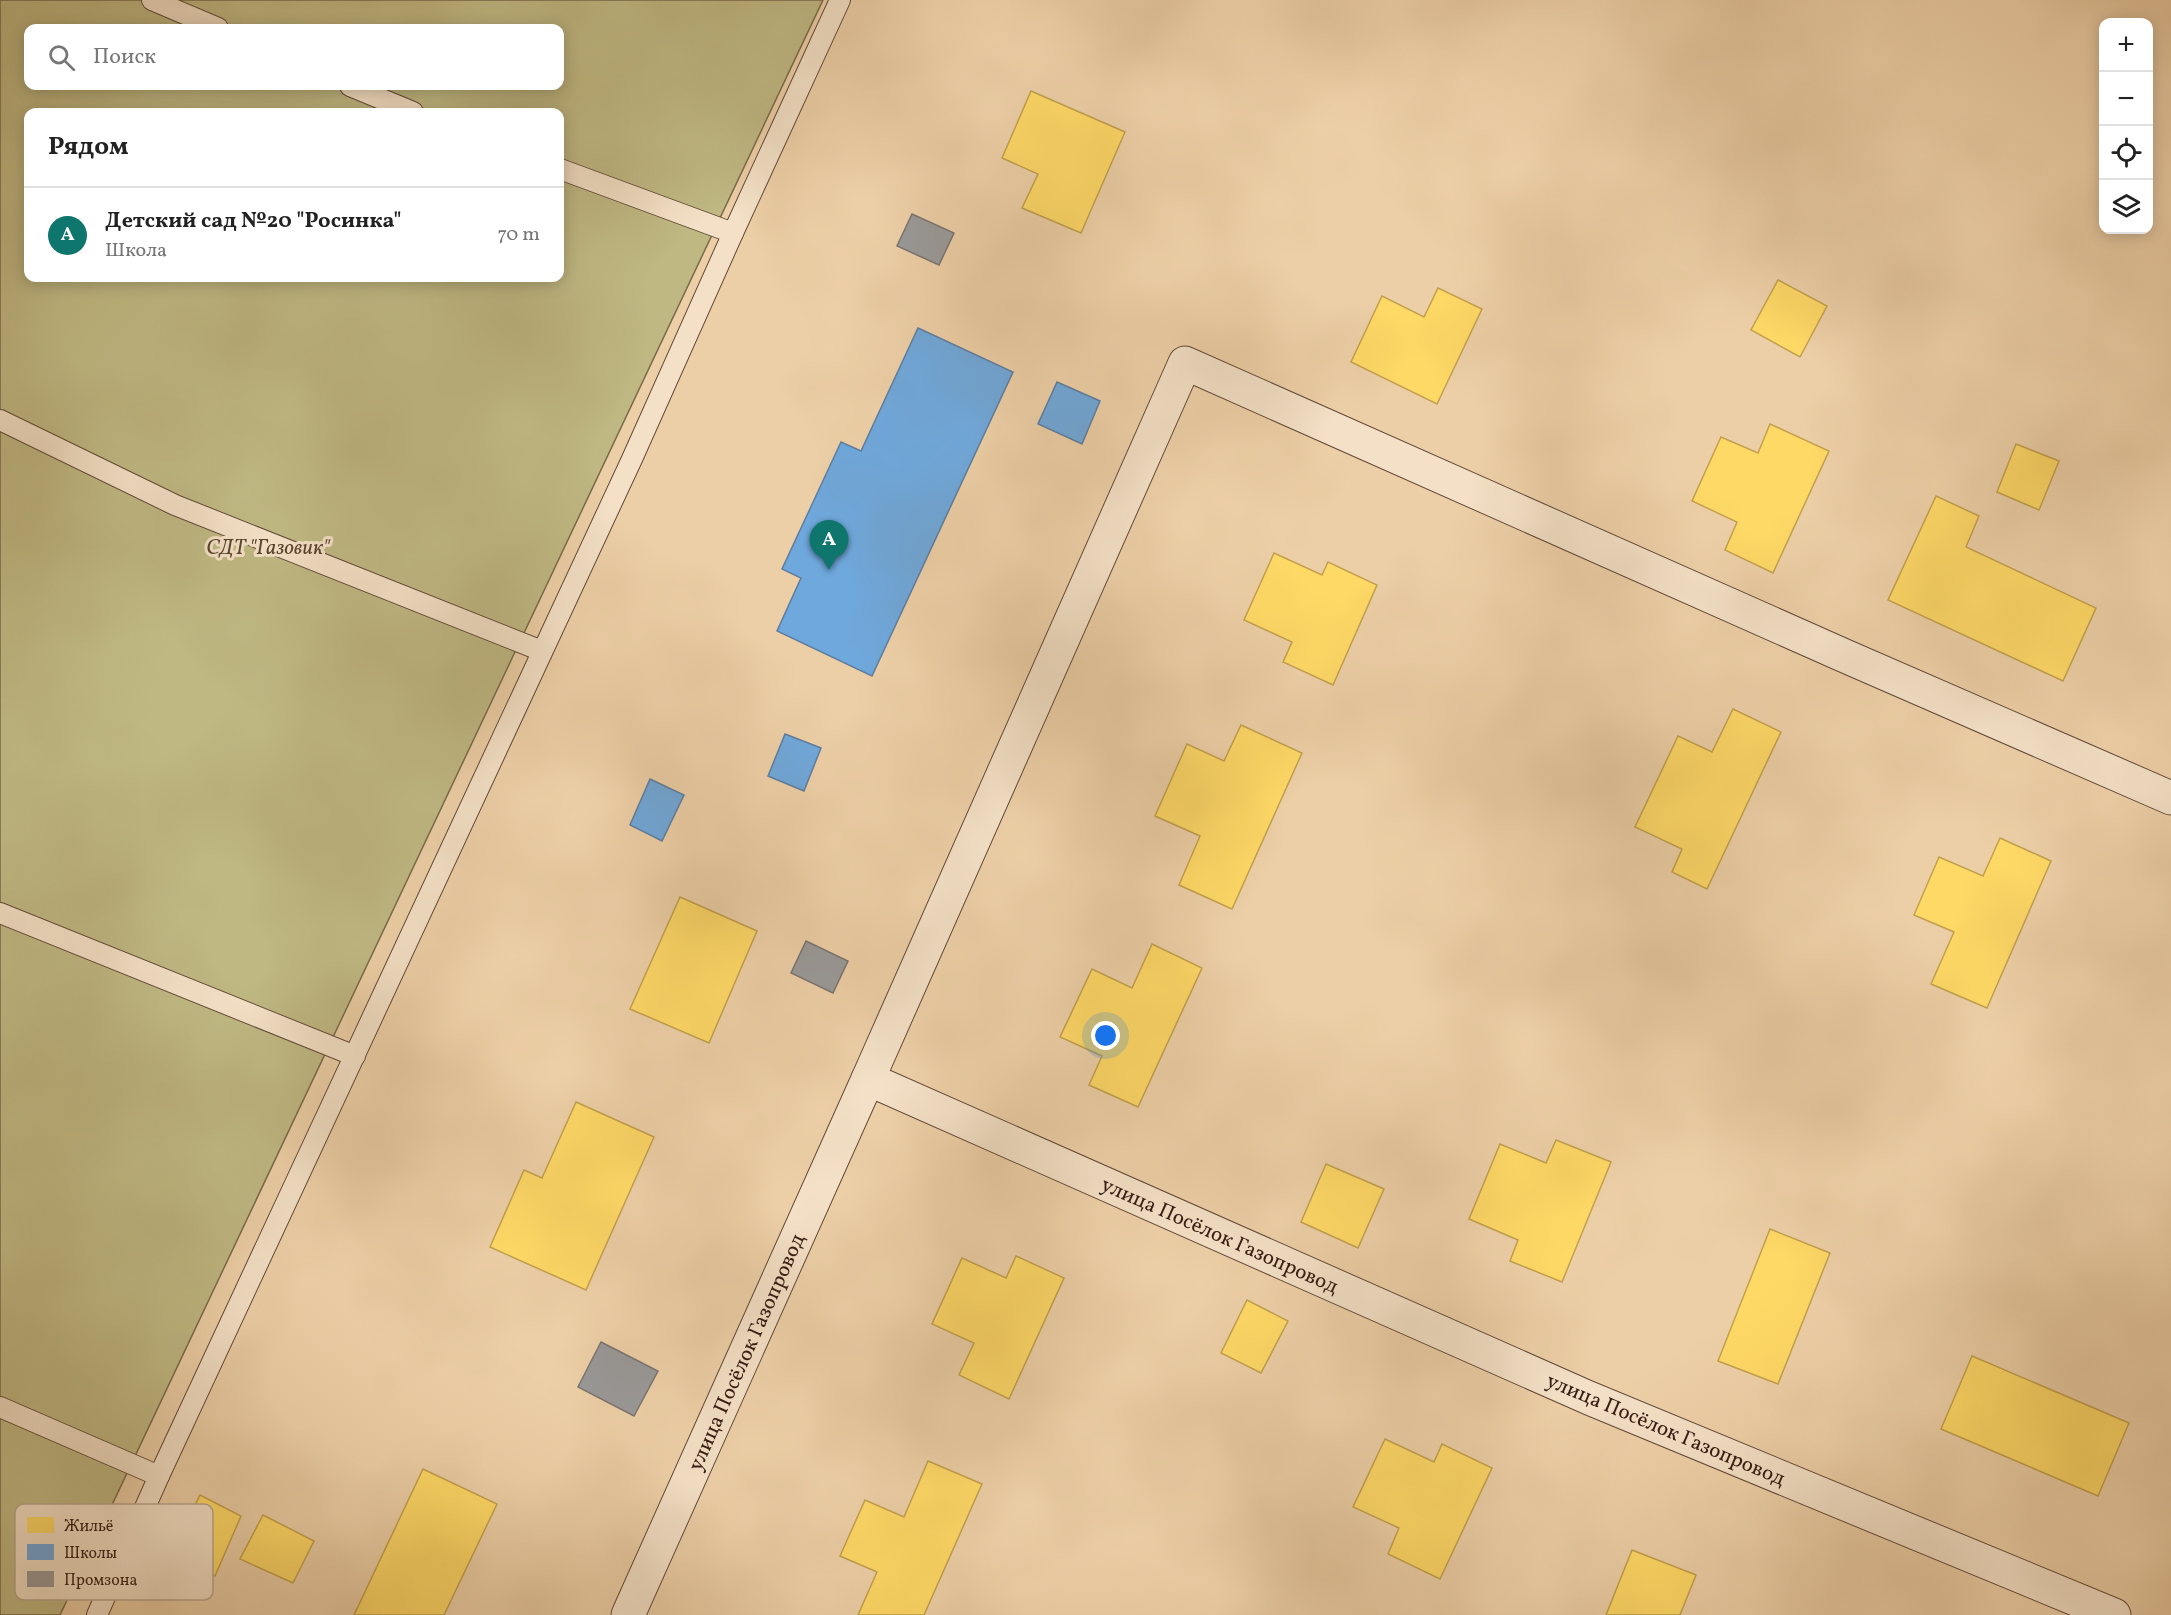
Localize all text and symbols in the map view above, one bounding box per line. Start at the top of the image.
map controls [2099,18,2153,234]
button: + [2099,18,2153,72]
search box [24,24,564,90]
icon: search [45,41,78,74]
text: Поиск [93,42,156,73]
button: − [2099,72,2153,126]
button: locate [2099,126,2153,180]
text: Рядом [48,129,128,165]
button: layers [2099,180,2153,234]
text: Детский сад №20 "Росинка" [105,206,401,237]
text: A [60,221,75,249]
text: 70 m [497,221,540,249]
text: Школа [105,237,167,265]
pin: A [810,520,848,570]
park label: СДТ "Газовик" [206,534,331,563]
your location [1091,1021,1120,1050]
street label: улица Посёлок Газопровод [1096,1171,1343,1302]
street label: улица Посёлок Газопровод [682,1229,813,1476]
street label: улица Посёлок Газопровод [1541,1367,1790,1494]
legend [15,1504,213,1600]
text: Жильё [64,1516,113,1538]
text: Школы [64,1543,117,1565]
text: Промзона [64,1570,137,1592]

